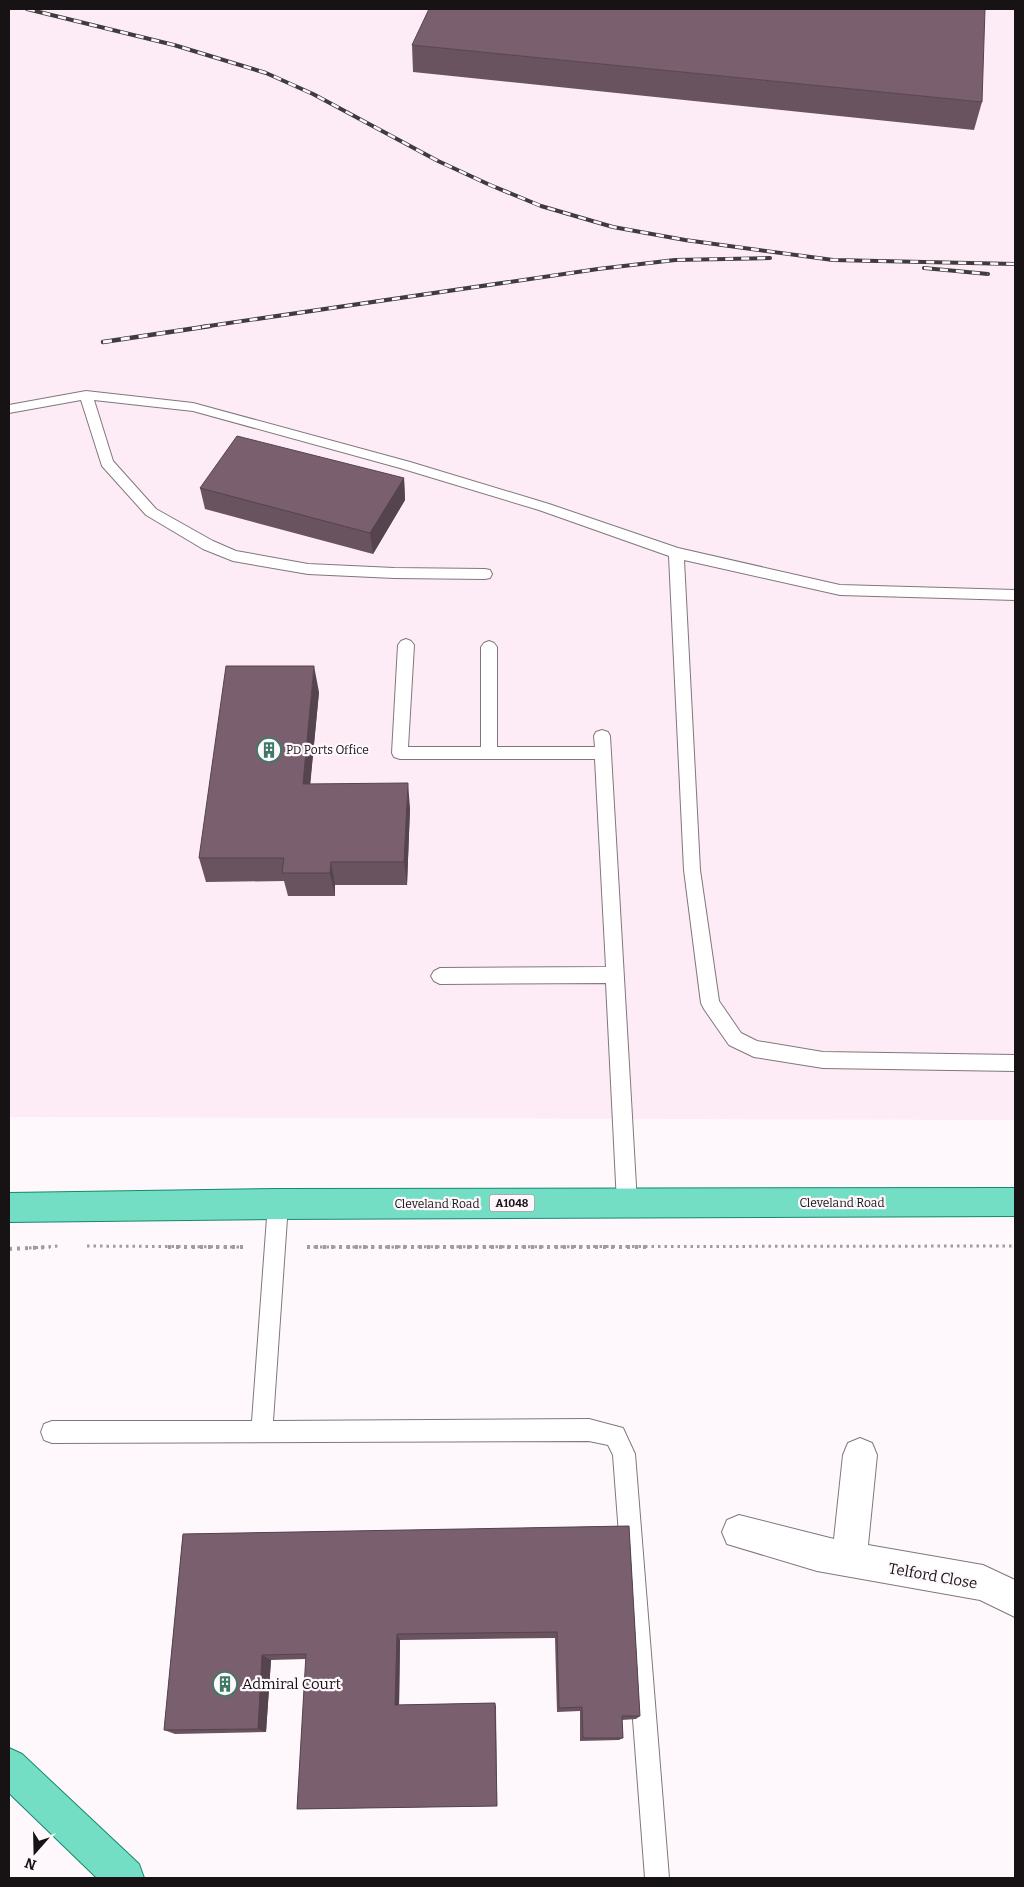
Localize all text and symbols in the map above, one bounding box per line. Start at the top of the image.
building icon: PD Ports Office [256,737,282,763]
place label: PD Ports Office [286,743,369,757]
road number: A1048 [490,1194,534,1212]
street label: Cleveland Road [799,1196,885,1210]
street label: Cleveland Road [394,1197,480,1211]
street label: Telford Close [887,1559,979,1593]
building icon: Admiral Court [212,1671,238,1697]
place label: Admiral Court [242,1675,342,1693]
north arrow [10,1827,60,1877]
text: N [23,1854,39,1874]

